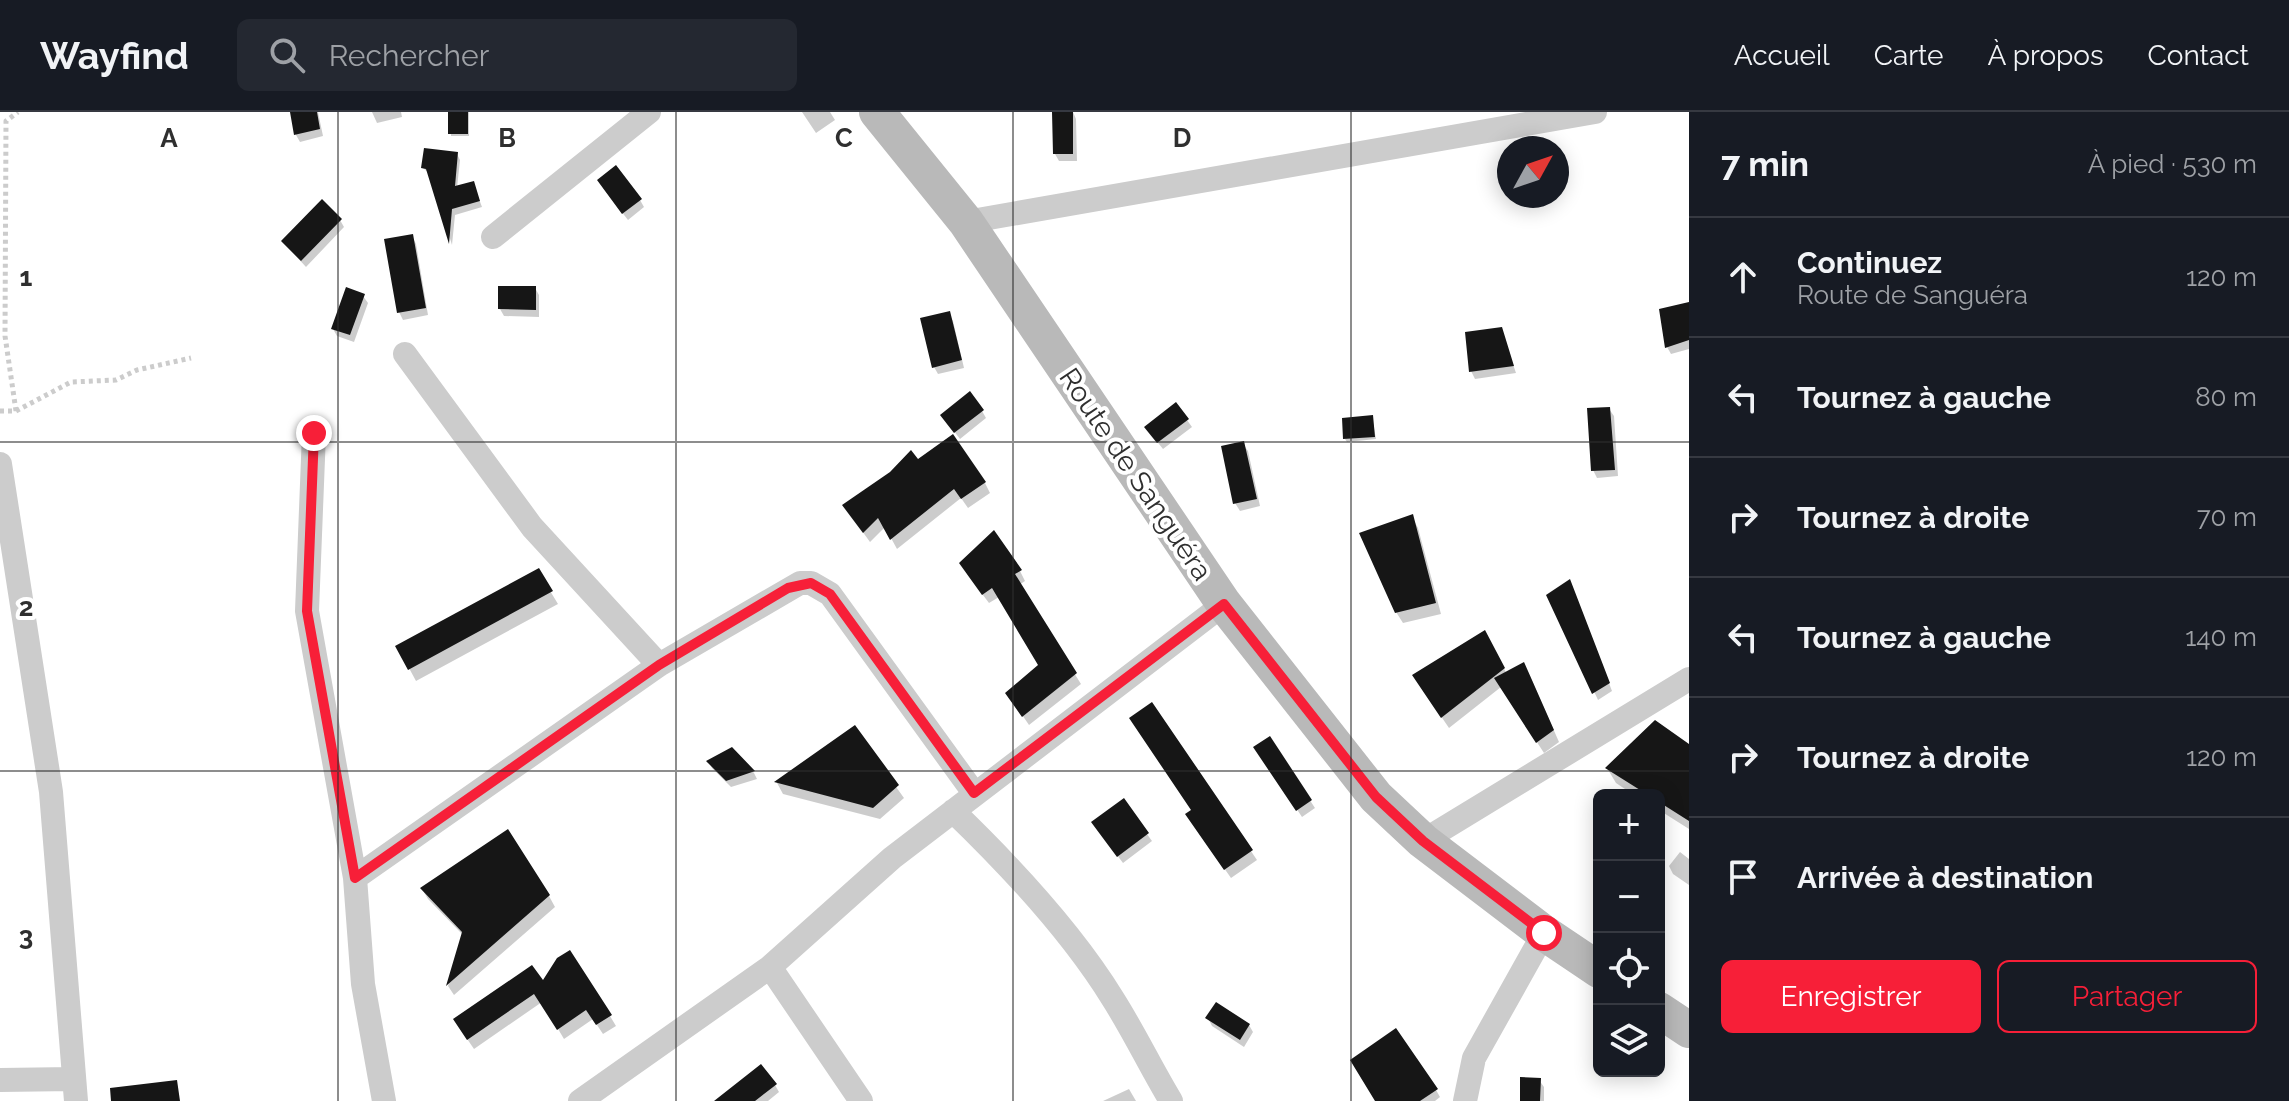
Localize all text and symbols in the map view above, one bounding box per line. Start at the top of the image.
search box [237,19,797,91]
text: Wayfind [40,33,189,78]
icon: search [265,33,309,77]
text: Rechercher [329,38,489,73]
text: Accueil [1734,39,1830,72]
text: Carte [1874,39,1944,72]
text: À propos [1988,39,2104,72]
text: Contact [2148,39,2249,72]
text: A [160,123,178,153]
text: B [498,123,516,153]
text: C [835,123,853,153]
text: D [1173,123,1191,153]
north arrow [1497,136,1569,208]
text: 7 min [1721,144,1809,184]
text: À pied · 530 m [2088,149,2257,179]
text: Continuez [1797,245,1942,280]
icon: ahead [1721,255,1765,299]
text: 1 [20,262,33,292]
text: 120 m [2186,262,2257,292]
text: Route de Sanguéra [1797,280,2028,310]
street label: Route de Sanguéra [1052,362,1219,587]
icon: left [1721,375,1765,419]
text: Tournez à gauche [1797,380,2051,415]
text: 80 m [2195,382,2257,412]
route end [296,415,332,451]
icon: right [1721,495,1765,539]
text: Tournez à droite [1797,500,2029,535]
text: 70 m [2197,502,2257,532]
text: 2 [19,592,33,622]
icon: left [1721,615,1765,659]
text: Tournez à gauche [1797,620,2051,655]
text: 140 m [2185,622,2257,652]
icon: right [1721,735,1765,779]
text: Tournez à droite [1797,740,2029,775]
text: 120 m [2186,742,2257,772]
map controls [1593,789,1665,1077]
button: + [1593,789,1665,861]
icon: arrive [1721,855,1765,899]
text: Arrivée à destination [1797,860,2093,895]
button: − [1593,861,1665,933]
route start [1526,915,1562,951]
text: 3 [19,921,33,951]
button: locate [1593,933,1665,1005]
button: Enregistrer [1721,960,1981,1033]
button: Partager [1997,960,2257,1033]
button: layers [1593,1005,1665,1077]

